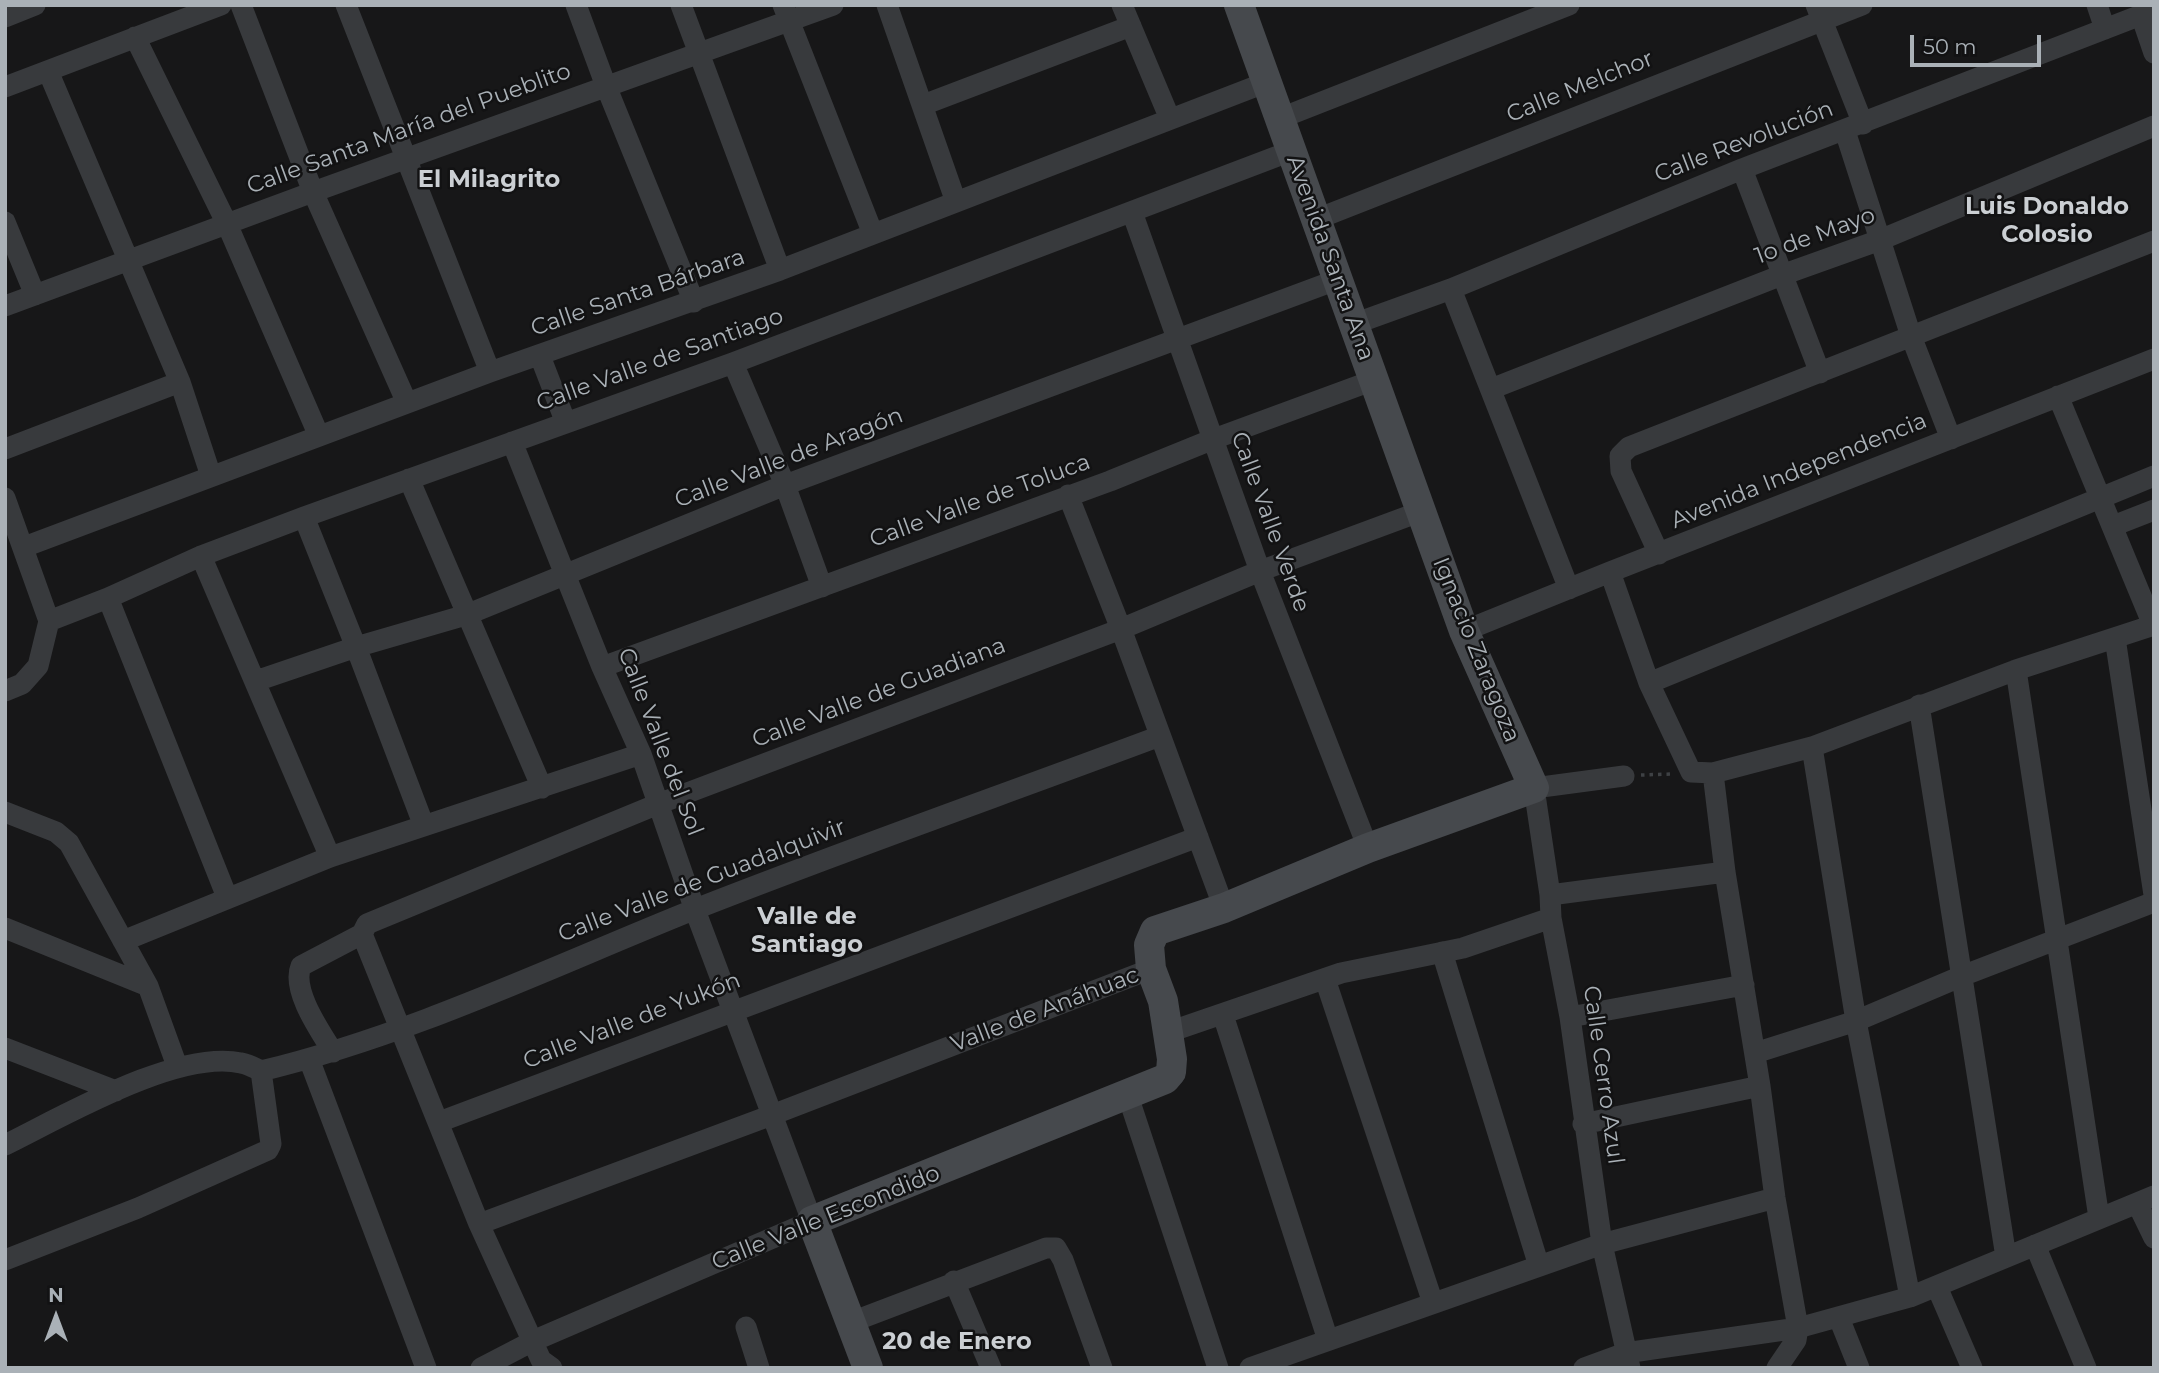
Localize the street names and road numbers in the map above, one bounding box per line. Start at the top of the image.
street label: Calle Melchor [1503,45,1657,129]
street label: Calle Santa María del Pueblito [243,57,575,201]
street label: Calle Revolución [1651,95,1837,189]
street label: Avenida Santa Ana [1280,152,1380,364]
street label: 1o de Mayo [1751,202,1879,270]
street label: Calle Santa Bárbara [527,243,749,343]
street label: Calle Valle de Santiago [533,302,787,418]
street label: Calle Valle de Aragón [671,402,907,514]
street label: Avenida Independencia [1667,407,1931,535]
street label: Calle Valle Verde [1225,428,1315,616]
street label: Calle Valle de Toluca [866,448,1094,554]
street label: Ignacio Zaragoza [1426,554,1526,746]
street label: Calle Valle de Guadiana [748,632,1010,754]
street label: Calle Valle del Sol [611,644,709,840]
street label: Calle Valle de Guadalquivir [554,813,850,949]
street label: Valle de Anáhuac [947,961,1143,1059]
street label: Calle Valle de Yukón [519,967,745,1075]
street label: Calle Cerro Azul [1577,984,1629,1166]
street label: Calle Valle Escondido [708,1160,944,1276]

